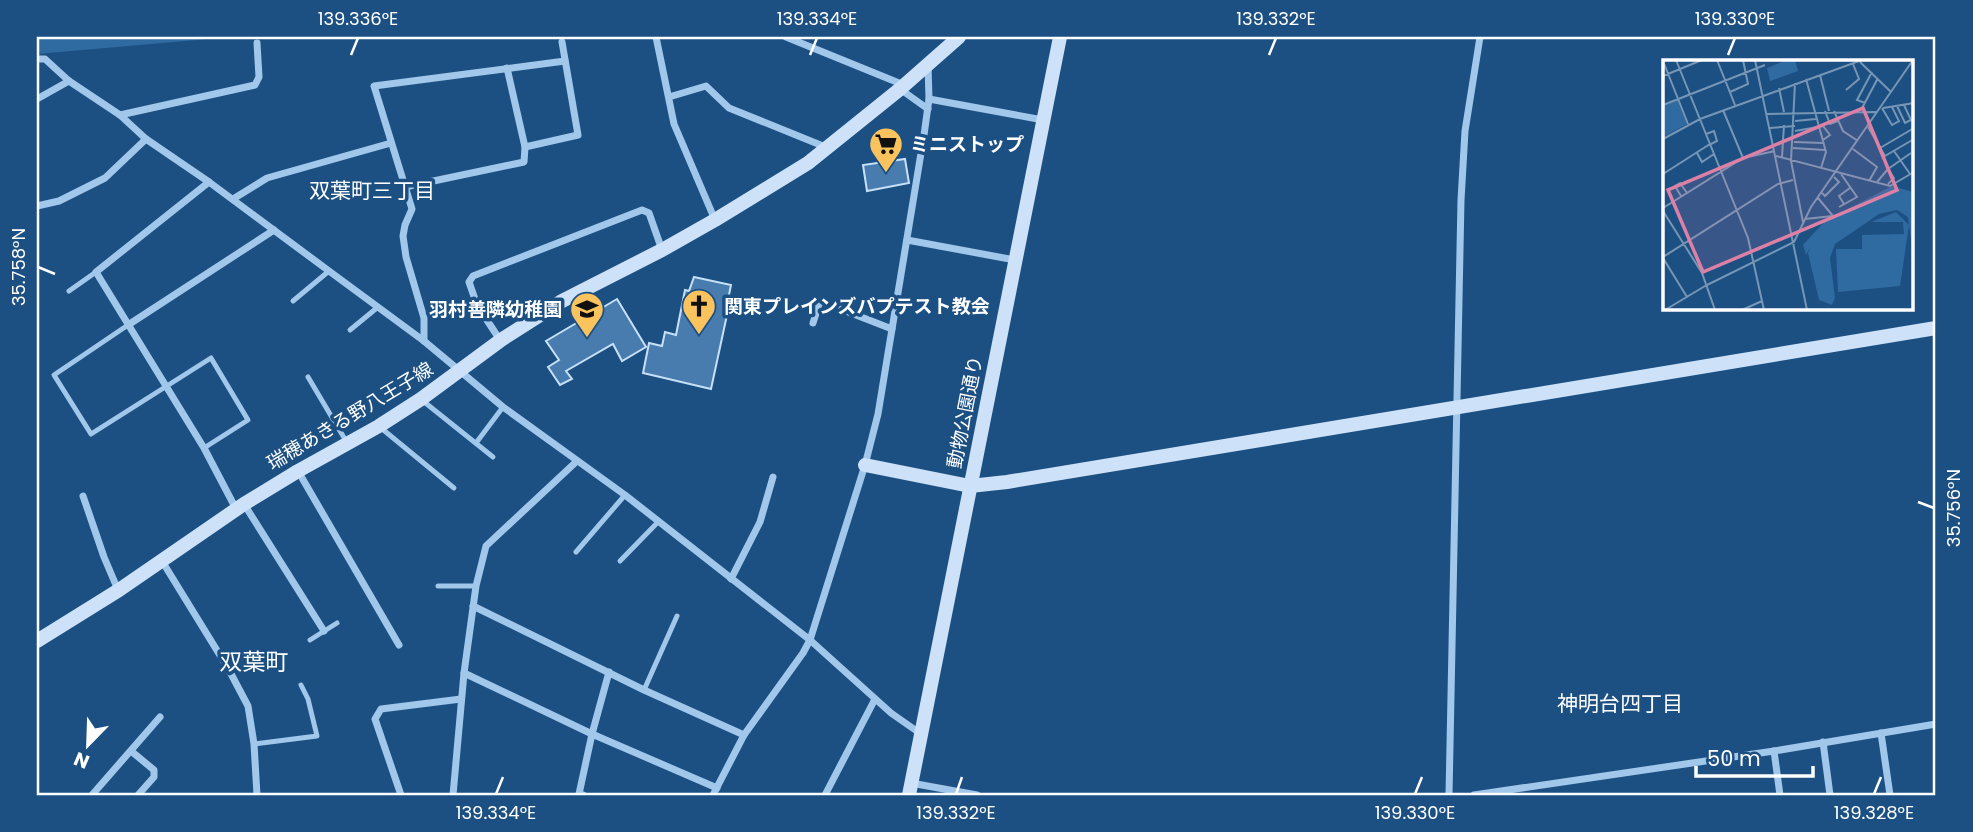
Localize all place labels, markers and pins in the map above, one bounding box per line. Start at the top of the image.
supermarket icon: ミニストップ [867,125,905,174]
place label: ミニストップ [910,131,1024,158]
church icon: 関東プレインズバプテスト教会 [680,287,718,336]
school or university icon: 羽村善隣幼稚園 [568,290,606,339]
place label: 関東プレインズバプテスト教会 [724,293,990,320]
place label: 羽村善隣幼稚園 [429,296,562,323]

